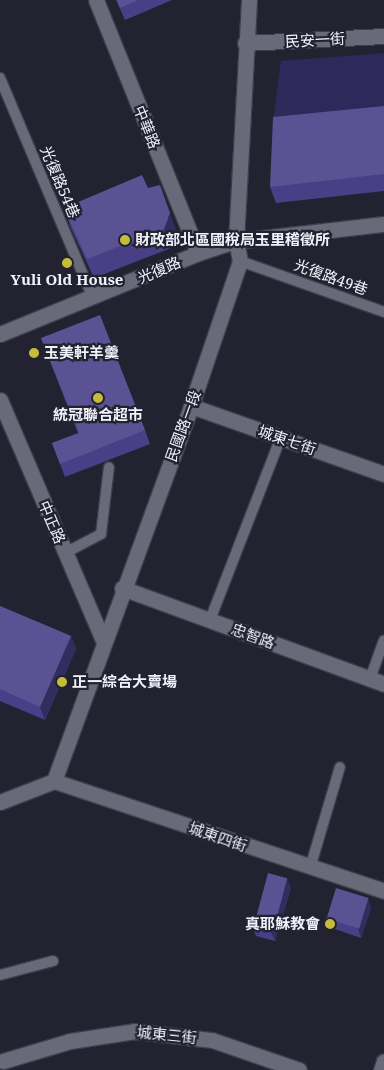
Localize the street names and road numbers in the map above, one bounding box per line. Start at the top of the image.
street label: 民安一街 [285,29,345,51]
street label: 中華路 [130,103,164,151]
street label: 光復路54巷 [37,143,83,221]
street label: 光復路 [135,253,183,287]
street label: 光復路49巷 [292,255,370,299]
street label: 民國路一段 [162,388,204,464]
street label: 城東七街 [256,422,318,458]
street label: 中正路 [35,498,69,546]
street label: 忠智路 [229,620,277,652]
street label: 城東四街 [187,819,249,855]
street label: 城東三街 [136,1023,198,1047]

